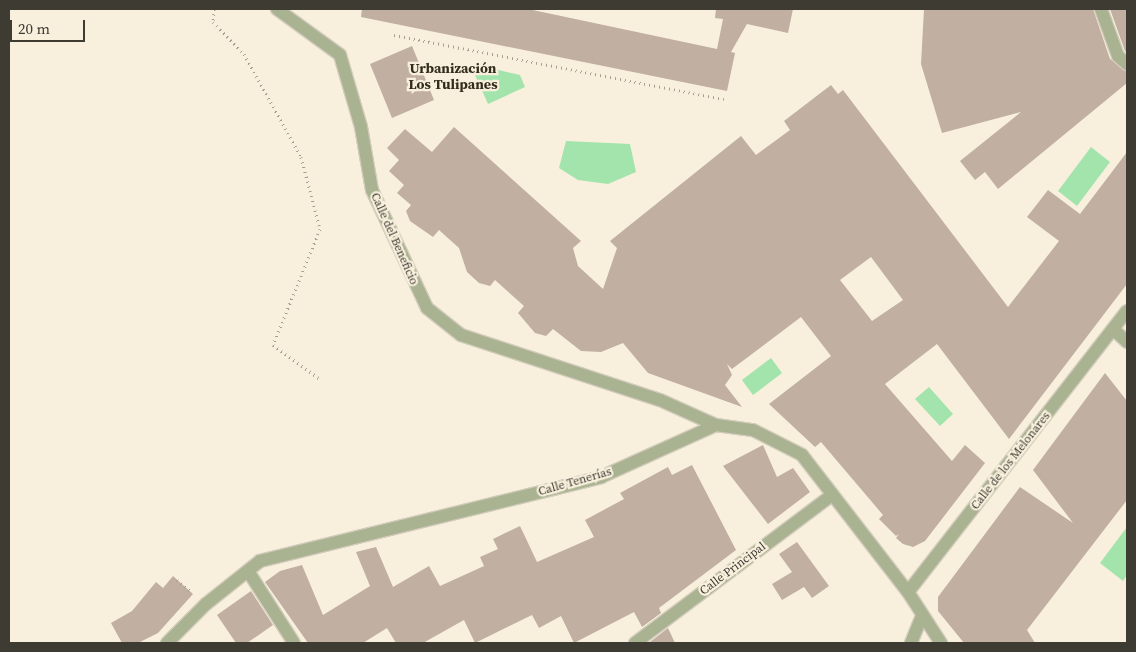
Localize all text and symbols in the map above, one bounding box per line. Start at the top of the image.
scale bar [12,10,88,42]
text: 20 m [18,18,50,39]
district label: Urbanización Los Tulipanes [408,60,498,92]
street label: Calle del Beneficio [367,191,421,287]
street label: Calle de los Melonares [968,409,1054,513]
street label: Calle Tenerías [537,465,613,499]
street label: Calle Principal [697,540,769,598]

